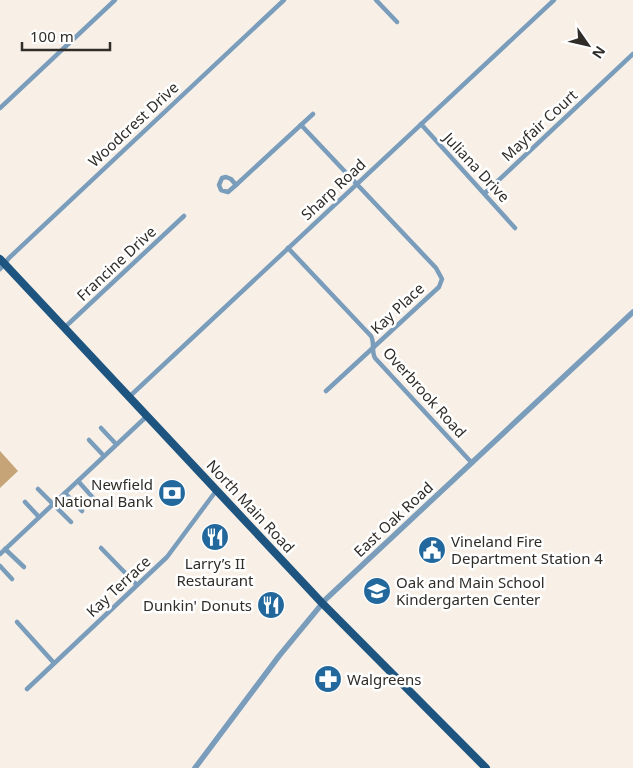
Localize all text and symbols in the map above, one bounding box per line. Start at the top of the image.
scale bar [22,20,110,52]
north arrow [563,20,613,70]
text: 100 m [30,26,74,46]
text: N [588,43,610,63]
street label: Woodcrest Drive [84,77,182,171]
street label: Mayfair Court [497,84,582,165]
street label: Juliana Drive [438,126,514,206]
street label: Sharp Road [296,154,370,224]
street label: Francine Drive [72,221,160,305]
street label: Kay Place [366,278,428,338]
street label: Overbrook Road [379,342,471,442]
street label: North Main Road [203,455,299,557]
place label: Newfield National Bank [54,474,153,511]
street label: East Oak Road [349,477,437,561]
bank icon: Newfield National Bank [157,478,187,508]
restaurant icon: Larry’s II Restaurant [200,522,230,552]
place label: Vineland Fire Department Station 4 [451,531,603,568]
public building icon: Vineland Fire Department Station 4 [417,535,447,565]
street label: Kay Terrace [81,551,155,621]
place label: Larry’s II Restaurant [176,553,254,590]
place label: Oak and Main School Kindergarten Center [396,572,545,609]
school or university icon: Oak and Main School Kindergarten Center [362,576,392,606]
restaurant icon: Dunkin' Donuts [256,590,286,620]
place label: Dunkin' Donuts [143,595,252,615]
pharmacy icon: Walgreens [313,664,343,694]
place label: Walgreens [347,669,421,689]

